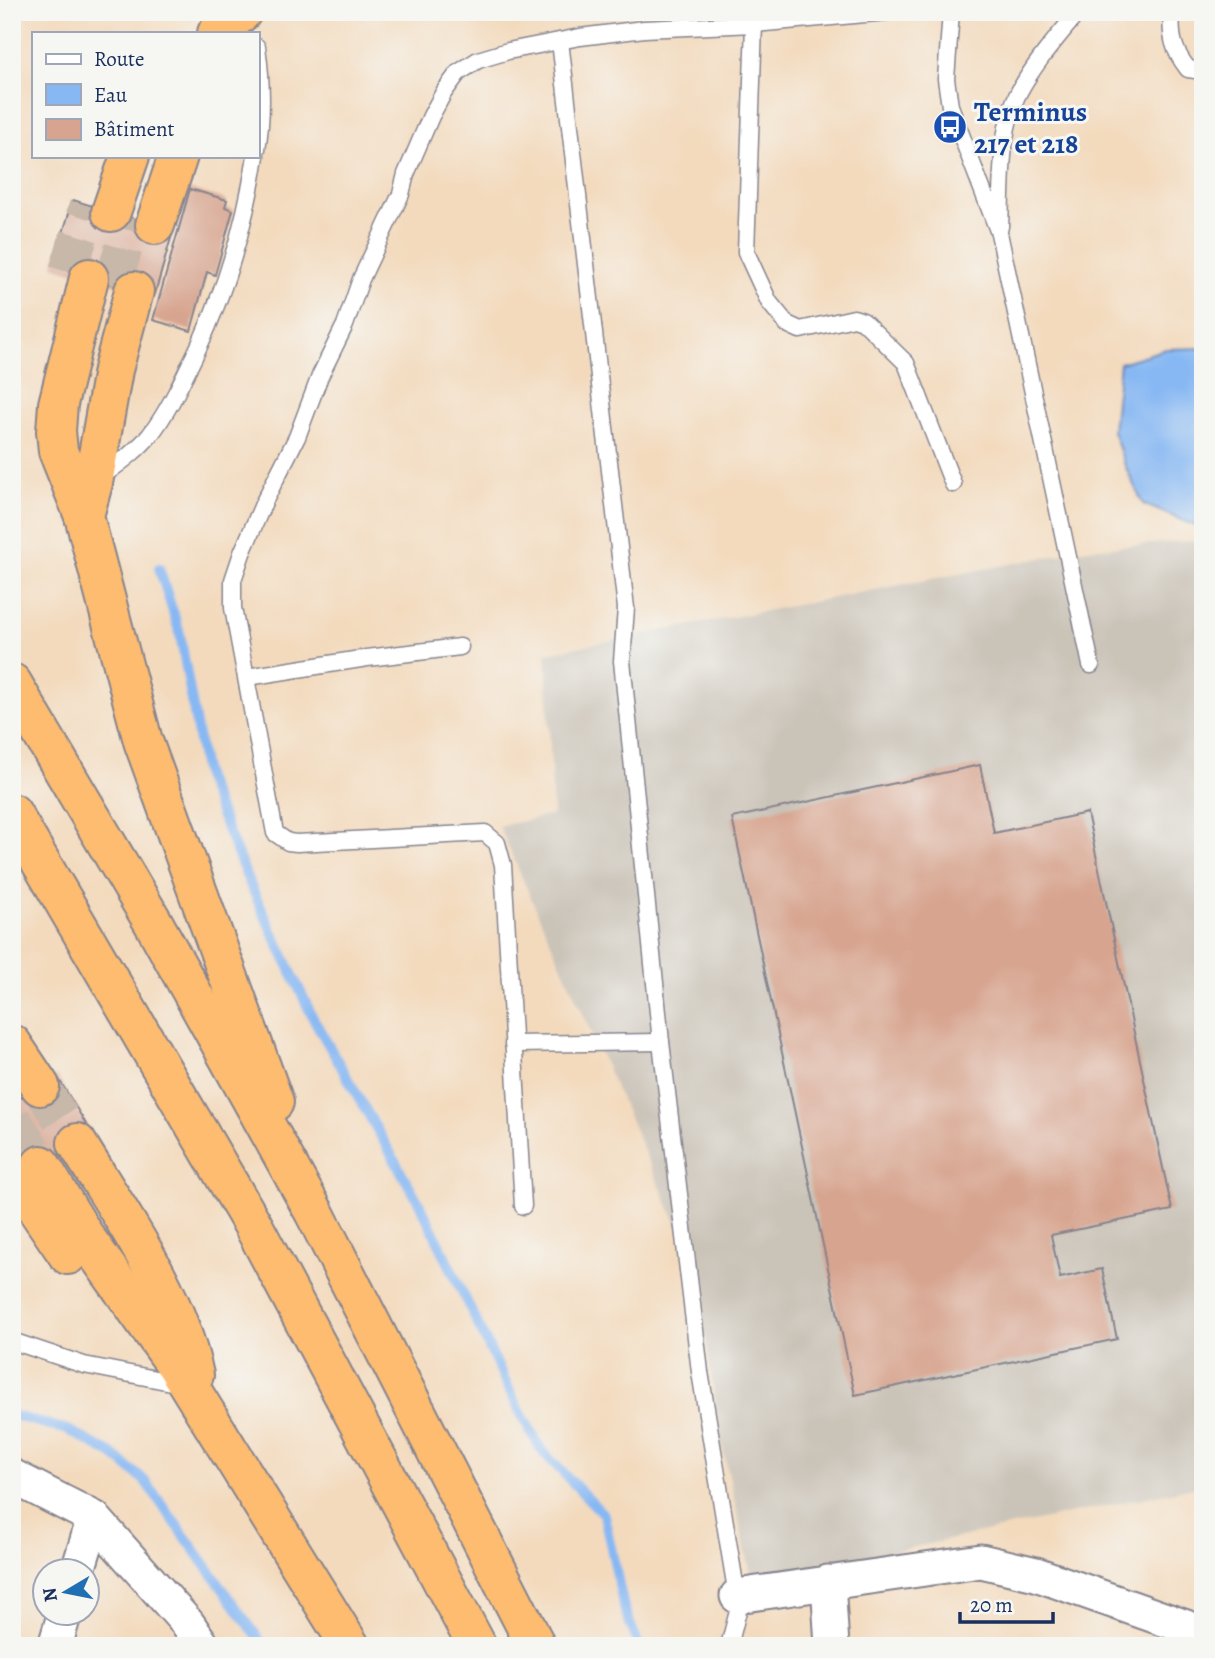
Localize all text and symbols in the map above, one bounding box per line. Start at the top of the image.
legend [32,32,259,158]
text: Route [94,45,144,73]
text: Eau [94,81,128,109]
place label: Terminus 217 et 218 [974,93,1087,163]
bus stop icon: Terminus 217 et 218 [931,108,969,146]
text: Bâtiment [94,115,175,143]
north arrow [32,1556,102,1626]
scale bar [960,1581,1052,1625]
text: N [36,1586,64,1604]
text: 20 m [970,1591,1013,1619]

